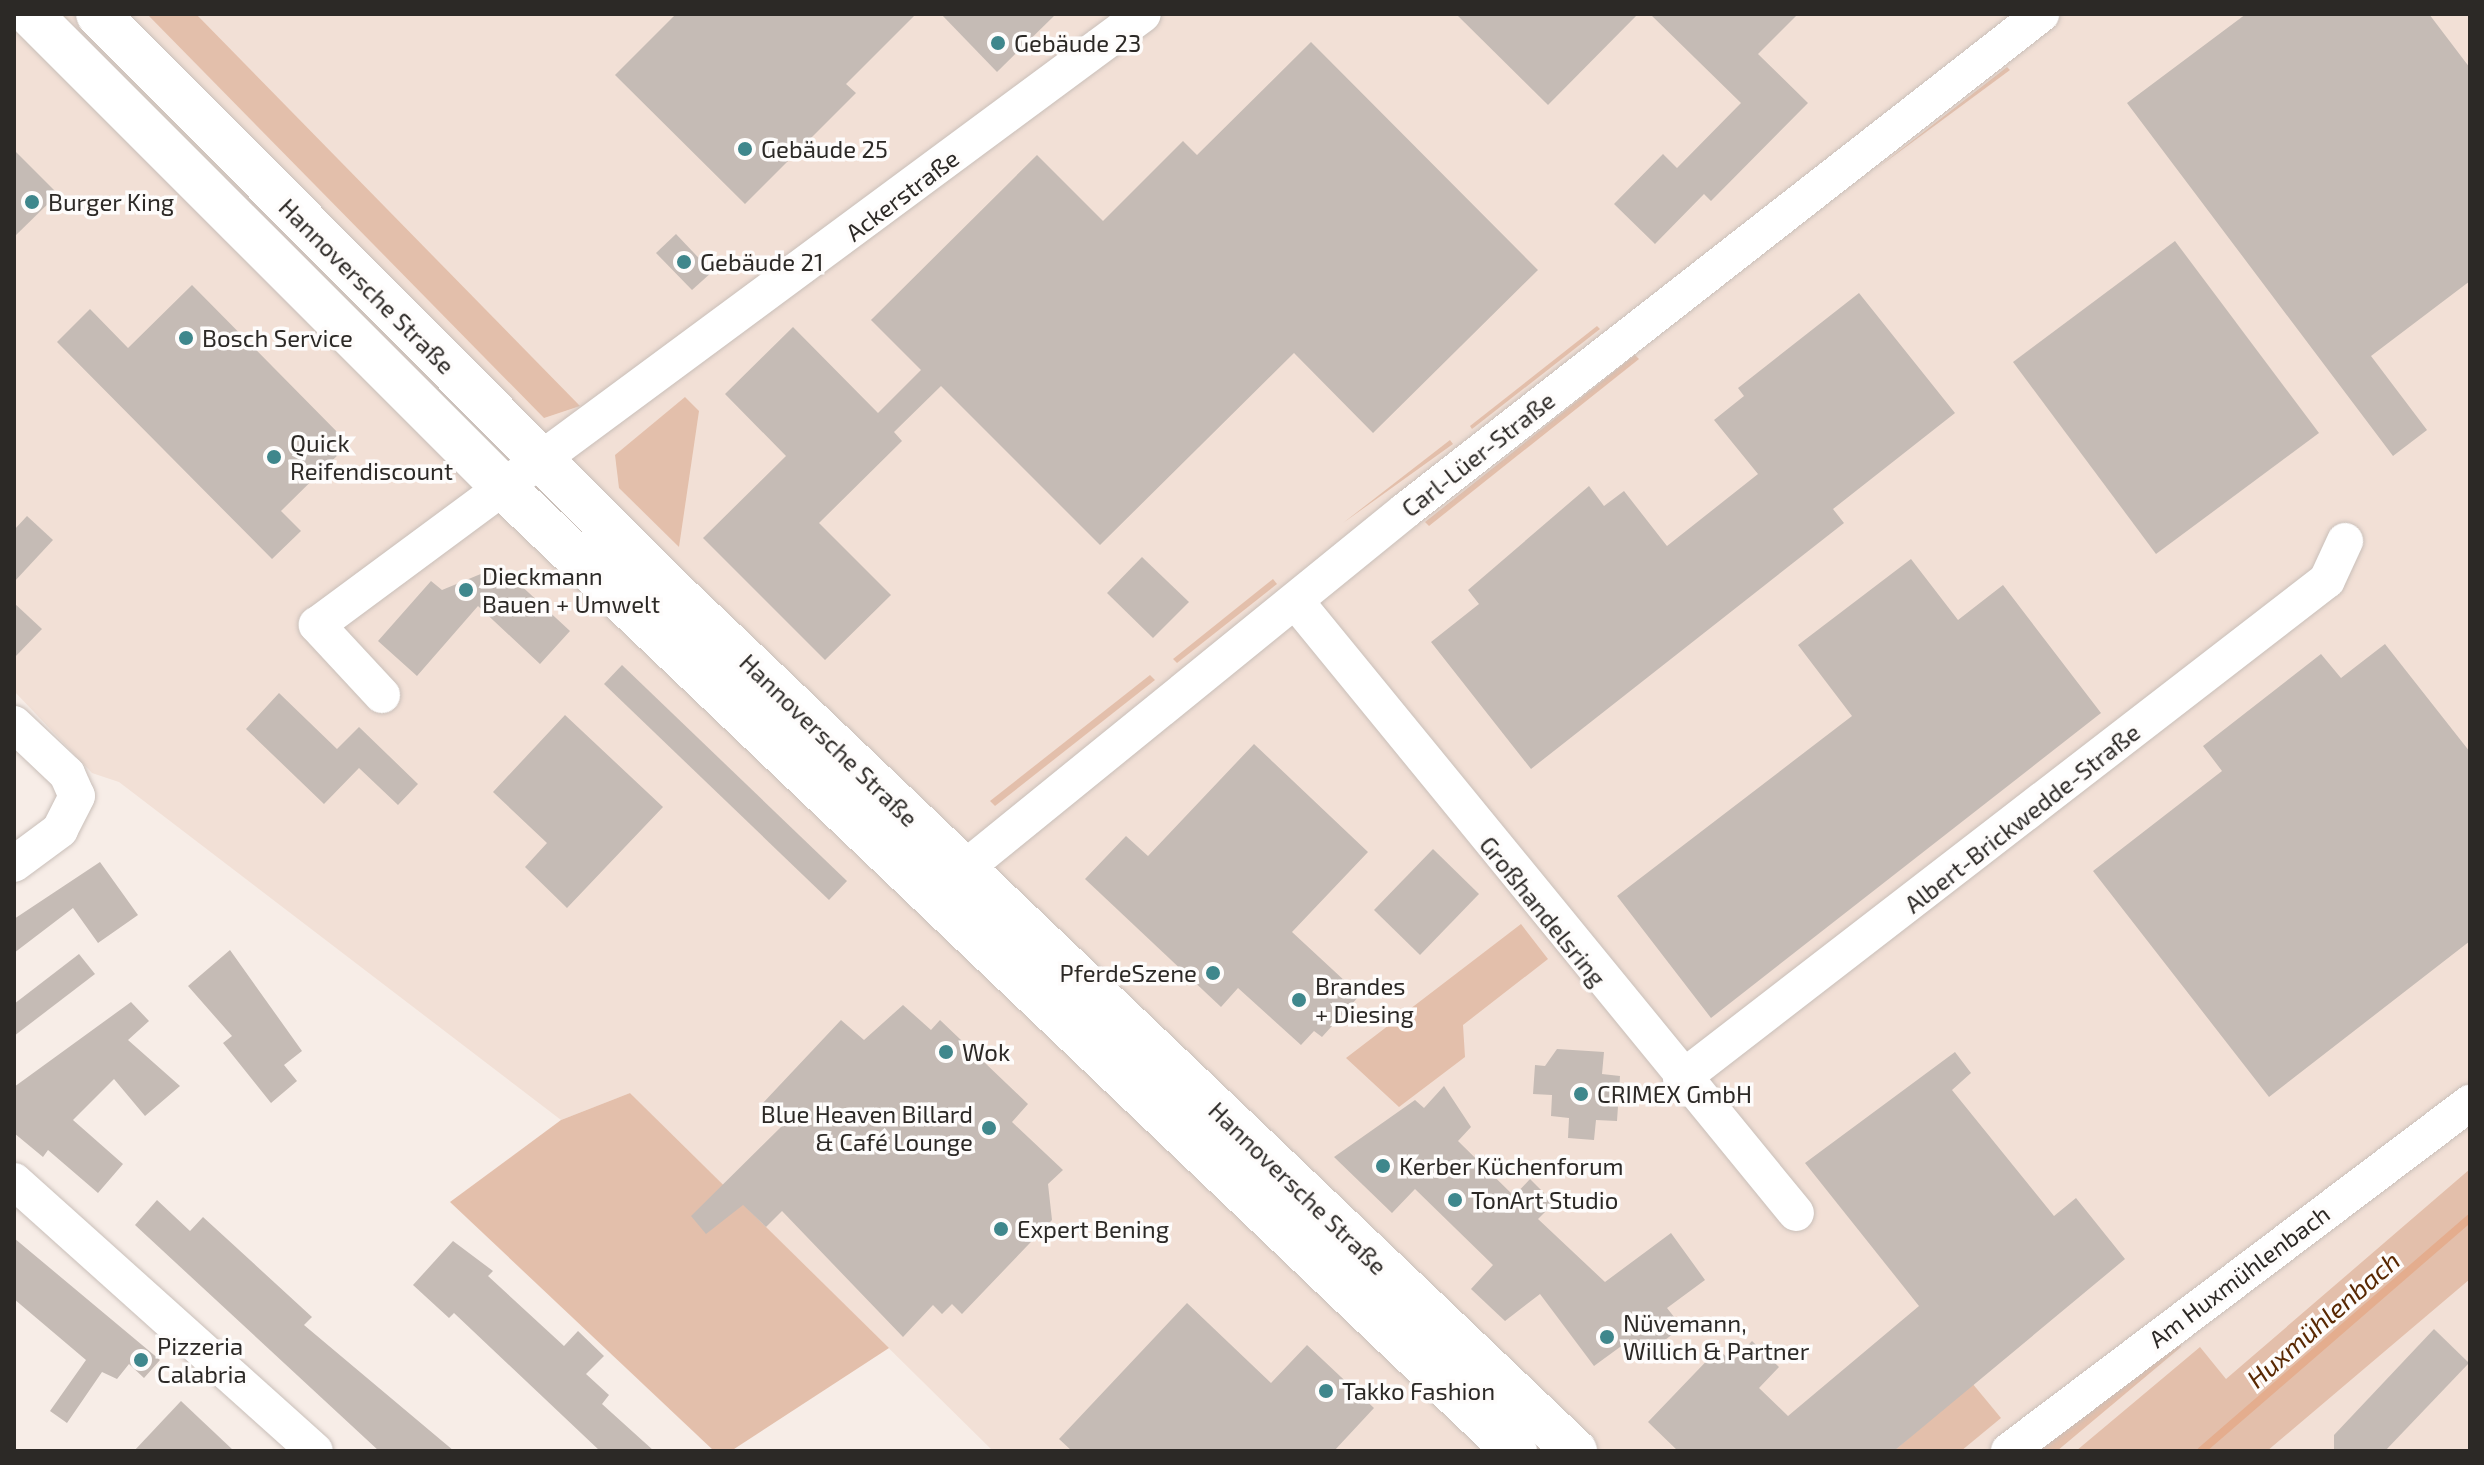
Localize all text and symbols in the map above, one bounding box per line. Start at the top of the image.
place label: Gebäude 23 [1014,29,1141,57]
marker: Gebäude 23 [989,34,1007,52]
place label: Gebäude 25 [761,135,888,163]
marker: Gebäude 25 [736,140,754,158]
street label: Ackerstraße [840,143,964,247]
place label: Burger King [48,188,175,216]
street label: Hannoversche Straße [273,192,461,380]
marker: Burger King [23,193,41,211]
place label: Gebäude 21 [700,248,824,276]
marker: Gebäude 21 [675,253,693,271]
place label: Bosch Service [202,324,353,352]
marker: Bosch Service [177,329,195,347]
street label: Carl-Lüer-Straße [1396,385,1560,523]
place label: Quick Reifendiscount [290,429,453,485]
marker: Quick Reifendiscount [265,448,283,466]
place label: Dieckmann Bauen + Umwelt [482,562,660,618]
marker: Dieckmann Bauen + Umwelt [457,581,475,599]
street label: Hannoversche Straße [734,648,924,832]
street label: Albert-Brickwedde-Straße [1899,717,2145,919]
street label: Großhandelsring [1474,830,1612,992]
place label: PferdeSzene [1060,959,1197,987]
marker: PferdeSzene [1204,964,1222,982]
place label: Brandes + Diesing [1315,972,1414,1028]
marker: Brandes + Diesing [1290,991,1308,1009]
place label: Wok [962,1038,1010,1066]
marker: Wok [937,1043,955,1061]
place label: CRIMEX GmbH [1597,1080,1752,1108]
marker: CRIMEX GmbH [1572,1085,1590,1103]
street label: Hannoversche Straße [1203,1096,1393,1280]
place label: Blue Heaven Billard & Café Lounge [761,1100,973,1156]
marker: Blue Heaven Billard & Café Lounge [980,1119,998,1137]
place label: Kerber Küchenforum [1399,1152,1624,1180]
marker: Kerber Küchenforum [1374,1157,1392,1175]
place label: TonArt Studio [1471,1186,1618,1214]
marker: TonArt Studio [1446,1191,1464,1209]
street label: Am Huxmühlenbach [2143,1199,2335,1353]
place label: Expert Bening [1017,1215,1169,1243]
marker: Expert Bening [992,1220,1010,1238]
water label: Huxmühlenbach [2240,1244,2406,1394]
place label: Nüvemann, Willich & Partner [1623,1309,1809,1365]
marker: Nüvemann, Willich & Partner [1598,1328,1616,1346]
place label: Pizzeria Calabria [157,1332,247,1388]
marker: Pizzeria Calabria [132,1351,150,1369]
place label: Takko Fashion [1342,1377,1495,1405]
marker: Takko Fashion [1317,1382,1335,1400]

